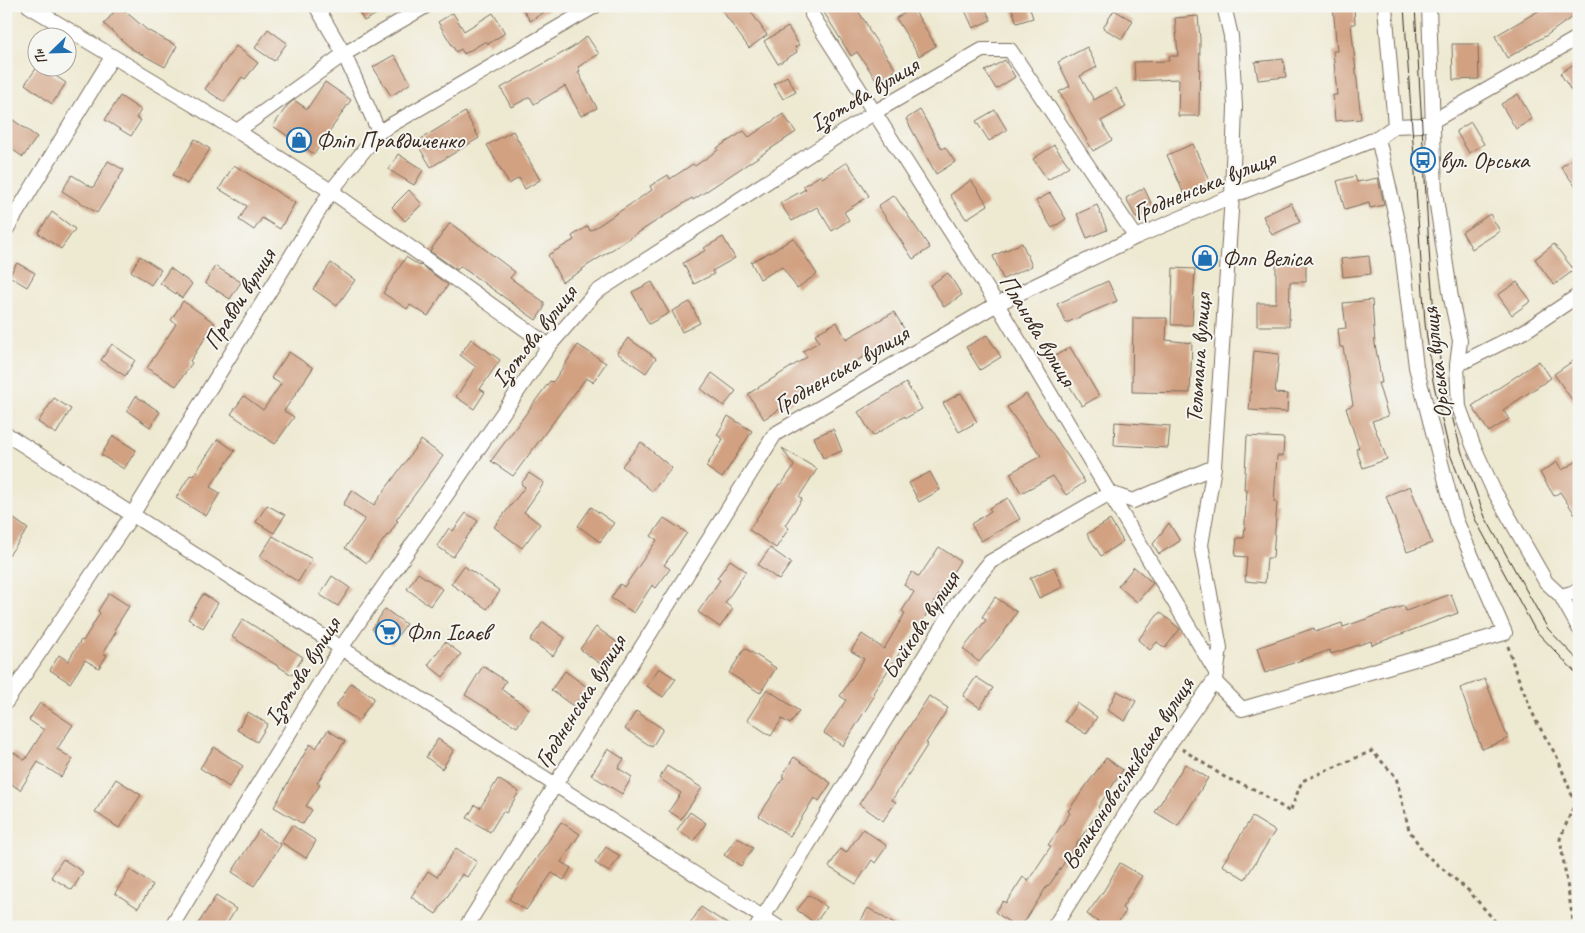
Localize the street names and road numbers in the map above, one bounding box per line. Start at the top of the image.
street label: Ізотова вулиця [804,49,926,139]
street label: Гродненська вулиця [1128,142,1281,227]
street label: Правди вулиця [196,241,283,355]
street label: Планова вулиця [993,269,1084,393]
street label: Ізотова вулиця [485,277,585,394]
street label: Тельмана вулиця [1179,290,1218,424]
street label: Орська вулиця [1414,304,1458,421]
street label: Гродненська вулиця [768,317,915,420]
street label: Байкова вулиця [874,564,967,684]
street label: Ізотова вулиця [257,610,349,731]
street label: Гродненська вулиця [527,628,634,773]
street label: Великоновосілківська вулиця [1054,670,1201,875]

